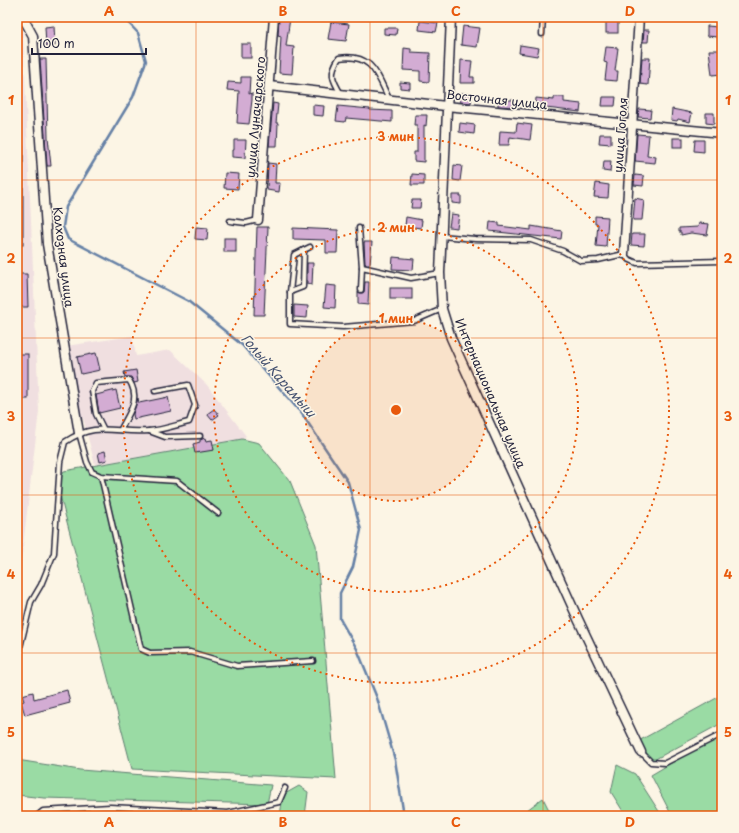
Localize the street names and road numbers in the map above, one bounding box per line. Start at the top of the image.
street label: улица Луначарского [241,55,269,179]
street label: Восточная улица [446,85,549,113]
street label: улица Гоголя [608,97,632,173]
street label: Колхозная улица [49,206,79,309]
street label: Интернациональная улица [451,315,531,471]

